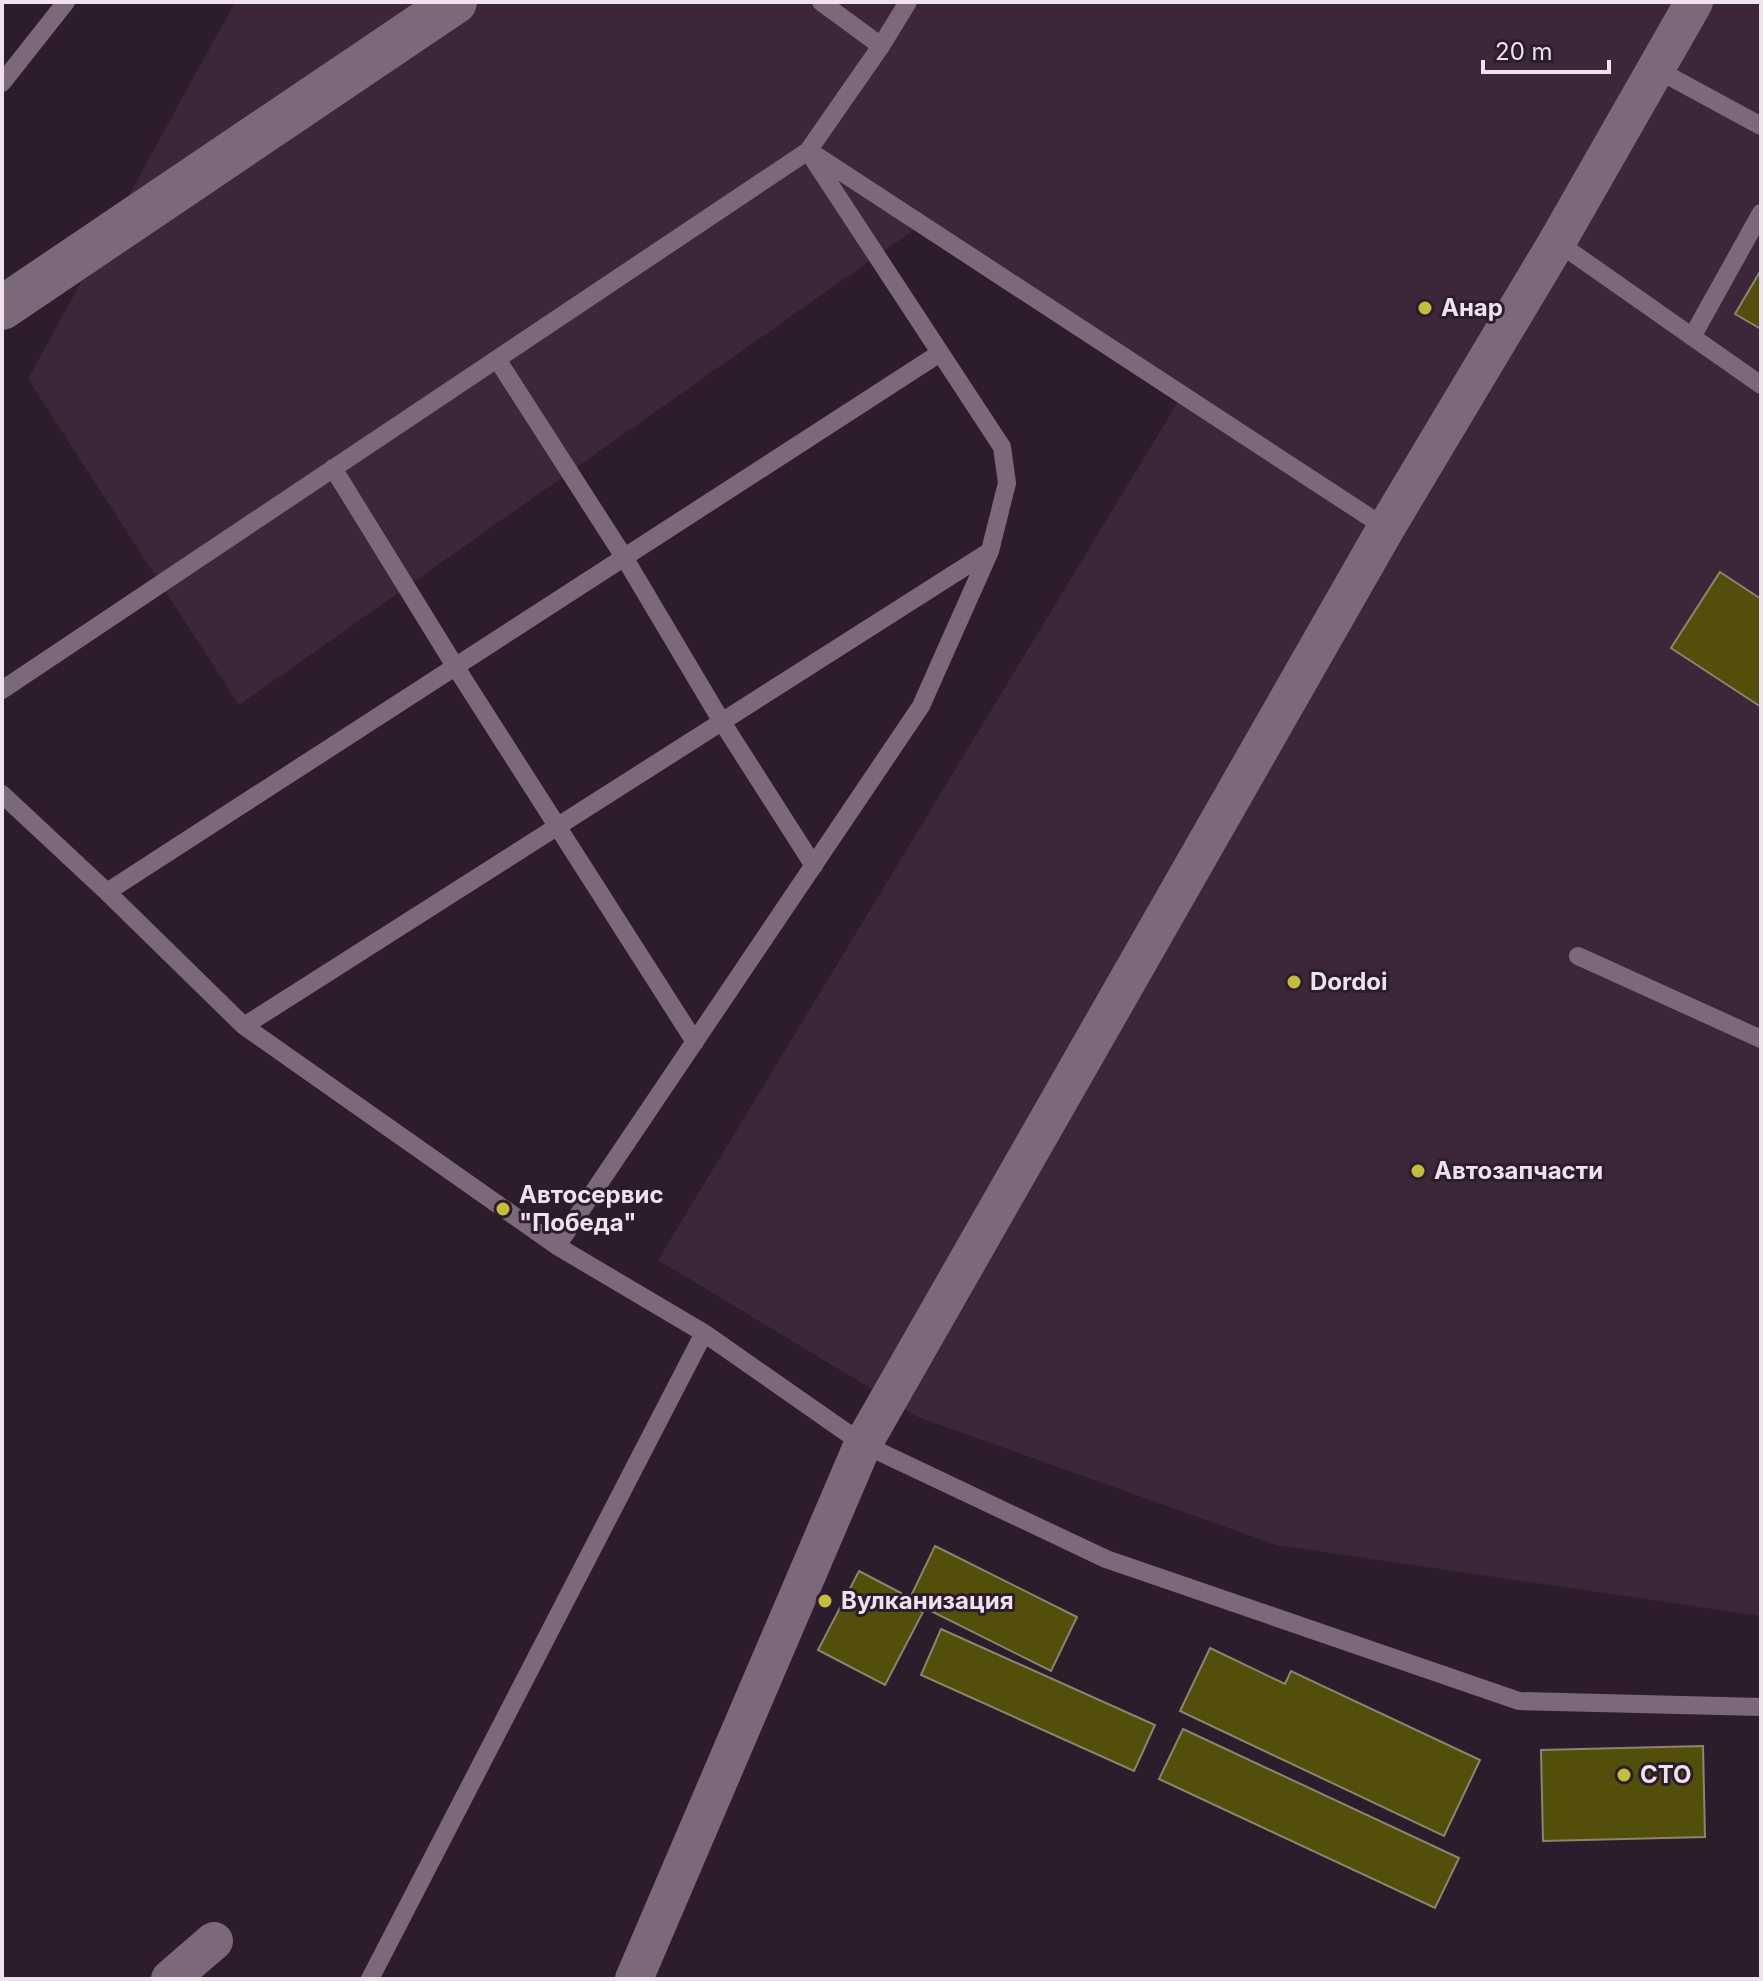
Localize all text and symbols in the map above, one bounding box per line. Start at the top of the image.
scale bar [1483,24,1609,74]
text: 20 m [1495,37,1553,66]
place label: Анар [1441,293,1503,322]
marker: Анар [1416,299,1434,317]
place label: Dordoi [1310,967,1388,996]
marker: Dordoi [1285,973,1303,991]
place label: Автозапчасти [1434,1156,1603,1185]
marker: Автозапчасти [1409,1162,1427,1180]
place label: Автосервис "Победа" [519,1180,664,1237]
marker: Автосервис "Победа" [494,1200,512,1218]
place label: Вулканизация [841,1586,1014,1615]
marker: Вулканизация [816,1592,834,1610]
place label: СТО [1640,1760,1692,1789]
marker: СТО [1615,1766,1633,1784]

